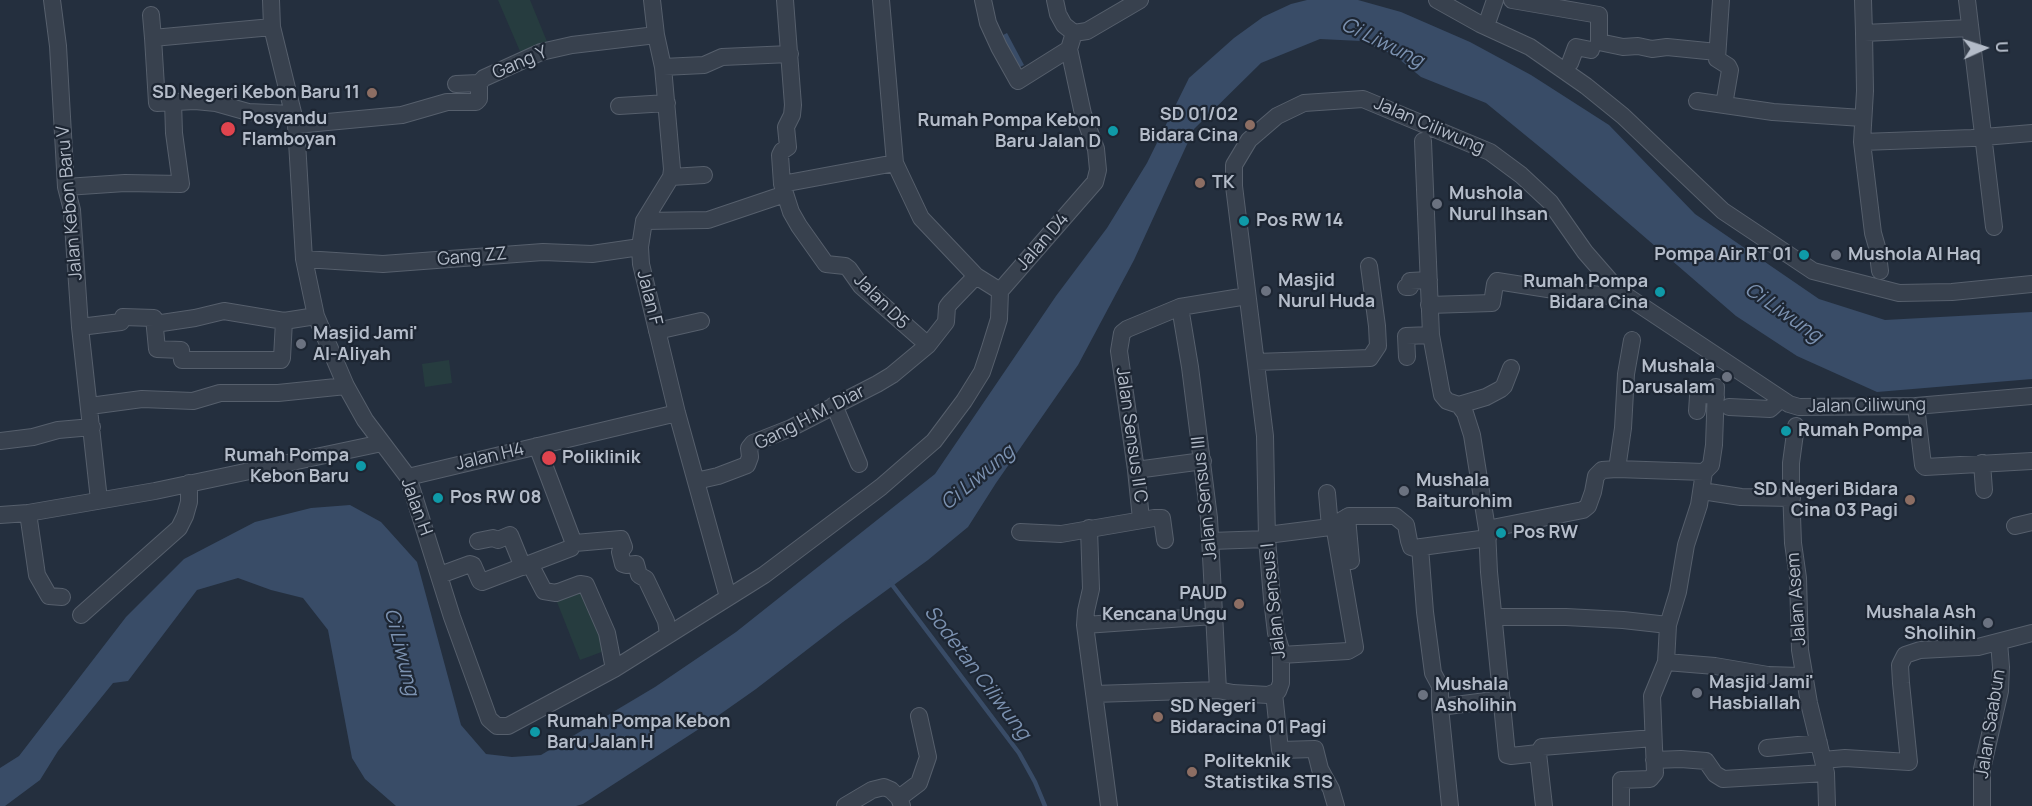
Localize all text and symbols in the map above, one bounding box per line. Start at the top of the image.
water label: Ci Liwung [1337,13,1427,73]
north arrow [1954,18,2014,78]
text: U [1991,41,2013,53]
street label: Gang Y [489,42,551,84]
place label: SD Negeri Kebon Baru 11 [152,82,360,104]
marker: SD Negeri Kebon Baru 11 [365,86,379,100]
street label: Jalan Ciliwung [1370,93,1488,159]
place label: SD 01/02 Bidara Cina [1139,104,1238,146]
place label: Posyandu Flamboyan [242,108,336,150]
place label: Rumah Pompa Kebon Baru Jalan D [918,110,1101,152]
marker: SD 01/02 Bidara Cina [1243,118,1257,132]
marker: Posyandu Flamboyan [219,120,237,138]
marker: Rumah Pompa Kebon Baru Jalan D [1106,124,1120,138]
street label: Jalan Kebon Baru V [52,125,88,281]
place label: TK [1212,172,1235,194]
marker: TK [1193,176,1207,190]
place label: Mushola Nurul Ihsan [1449,183,1548,226]
marker: Mushola Nurul Ihsan [1430,197,1444,211]
street label: Jalan D4 [1012,209,1074,275]
place label: Pos RW 14 [1256,210,1343,232]
marker: Pos RW 14 [1237,214,1251,228]
street label: Gang ZZ [436,243,508,271]
place label: Pompa Air RT 01 [1654,244,1792,266]
place label: Mushola Al Haq [1848,244,1981,266]
marker: Pompa Air RT 01 [1797,248,1811,262]
marker: Mushola Al Haq [1829,248,1843,262]
street label: Jalan F [632,268,666,328]
street label: Jalan D5 [849,270,913,334]
place label: Masjid Nurul Huda [1278,270,1375,312]
place label: Rumah Pompa Bidara Cina [1523,271,1648,314]
water label: Ci Liwung [1740,278,1826,348]
marker: Masjid Nurul Huda [1259,284,1273,298]
marker: Rumah Pompa Bidara Cina [1653,285,1667,299]
place label: Masjid Jami' Al-Aliyah [313,323,418,366]
marker: Masjid Jami' Al-Aliyah [294,337,308,351]
place label: Mushala Darusalam [1622,356,1715,398]
street label: Jalan Sensus II C [1111,366,1151,504]
marker: Mushala Darusalam [1720,370,1734,384]
street label: Gang H.M. Diar [751,381,869,455]
street label: Jalan Ciliwung [1808,394,1926,418]
place label: Rumah Pompa [1798,420,1923,442]
marker: Rumah Pompa [1779,424,1793,438]
street label: Jalan Sensus III [1188,435,1222,561]
street label: Jalan H4 [454,439,526,475]
water label: Ci Liwung [936,440,1020,516]
place label: Rumah Pompa Kebon Baru [224,445,349,488]
place label: Poliklinik [562,447,640,469]
marker: Poliklinik [540,449,558,467]
marker: Rumah Pompa Kebon Baru [354,459,368,473]
place label: Mushala Baiturohim [1416,470,1512,512]
street label: Jalan H [396,476,436,538]
place label: SD Negeri Bidara Cina 03 Pagi [1753,479,1898,522]
marker: Mushala Baiturohim [1397,484,1411,498]
place label: Pos RW 08 [450,487,541,509]
marker: Pos RW 08 [431,491,445,505]
marker: SD Negeri Bidara Cina 03 Pagi [1903,493,1917,507]
place label: Pos RW [1513,522,1578,544]
marker: Pos RW [1494,526,1508,540]
street label: Jalan Sensus I [1257,542,1291,660]
street label: Jalan Asem [1783,552,1811,646]
place label: PAUD Kencana Ungu [1102,583,1227,626]
marker: PAUD Kencana Ungu [1232,597,1246,611]
water label: Sodetan Ciliwung [919,601,1035,745]
place label: Mushala Ash Sholihin [1866,602,1976,644]
water label: Ci Liwung [379,606,423,698]
marker: Mushala Ash Sholihin [1981,616,1995,630]
street label: Jalan Saabun [1972,668,2010,780]
place label: Masjid Jami' Hasbiallah [1709,672,1814,714]
place label: Mushala Asholihin [1435,674,1517,716]
marker: Masjid Jami' Hasbiallah [1690,686,1704,700]
marker: Mushala Asholihin [1416,688,1430,702]
place label: SD Negeri Bidaracina 01 Pagi [1170,696,1327,738]
marker: SD Negeri Bidaracina 01 Pagi [1151,710,1165,724]
place label: Rumah Pompa Kebon Baru Jalan H [547,711,730,754]
marker: Rumah Pompa Kebon Baru Jalan H [528,725,542,739]
place label: Politeknik Statistika STIS [1204,751,1333,794]
marker: Politeknik Statistika STIS [1185,765,1199,779]

